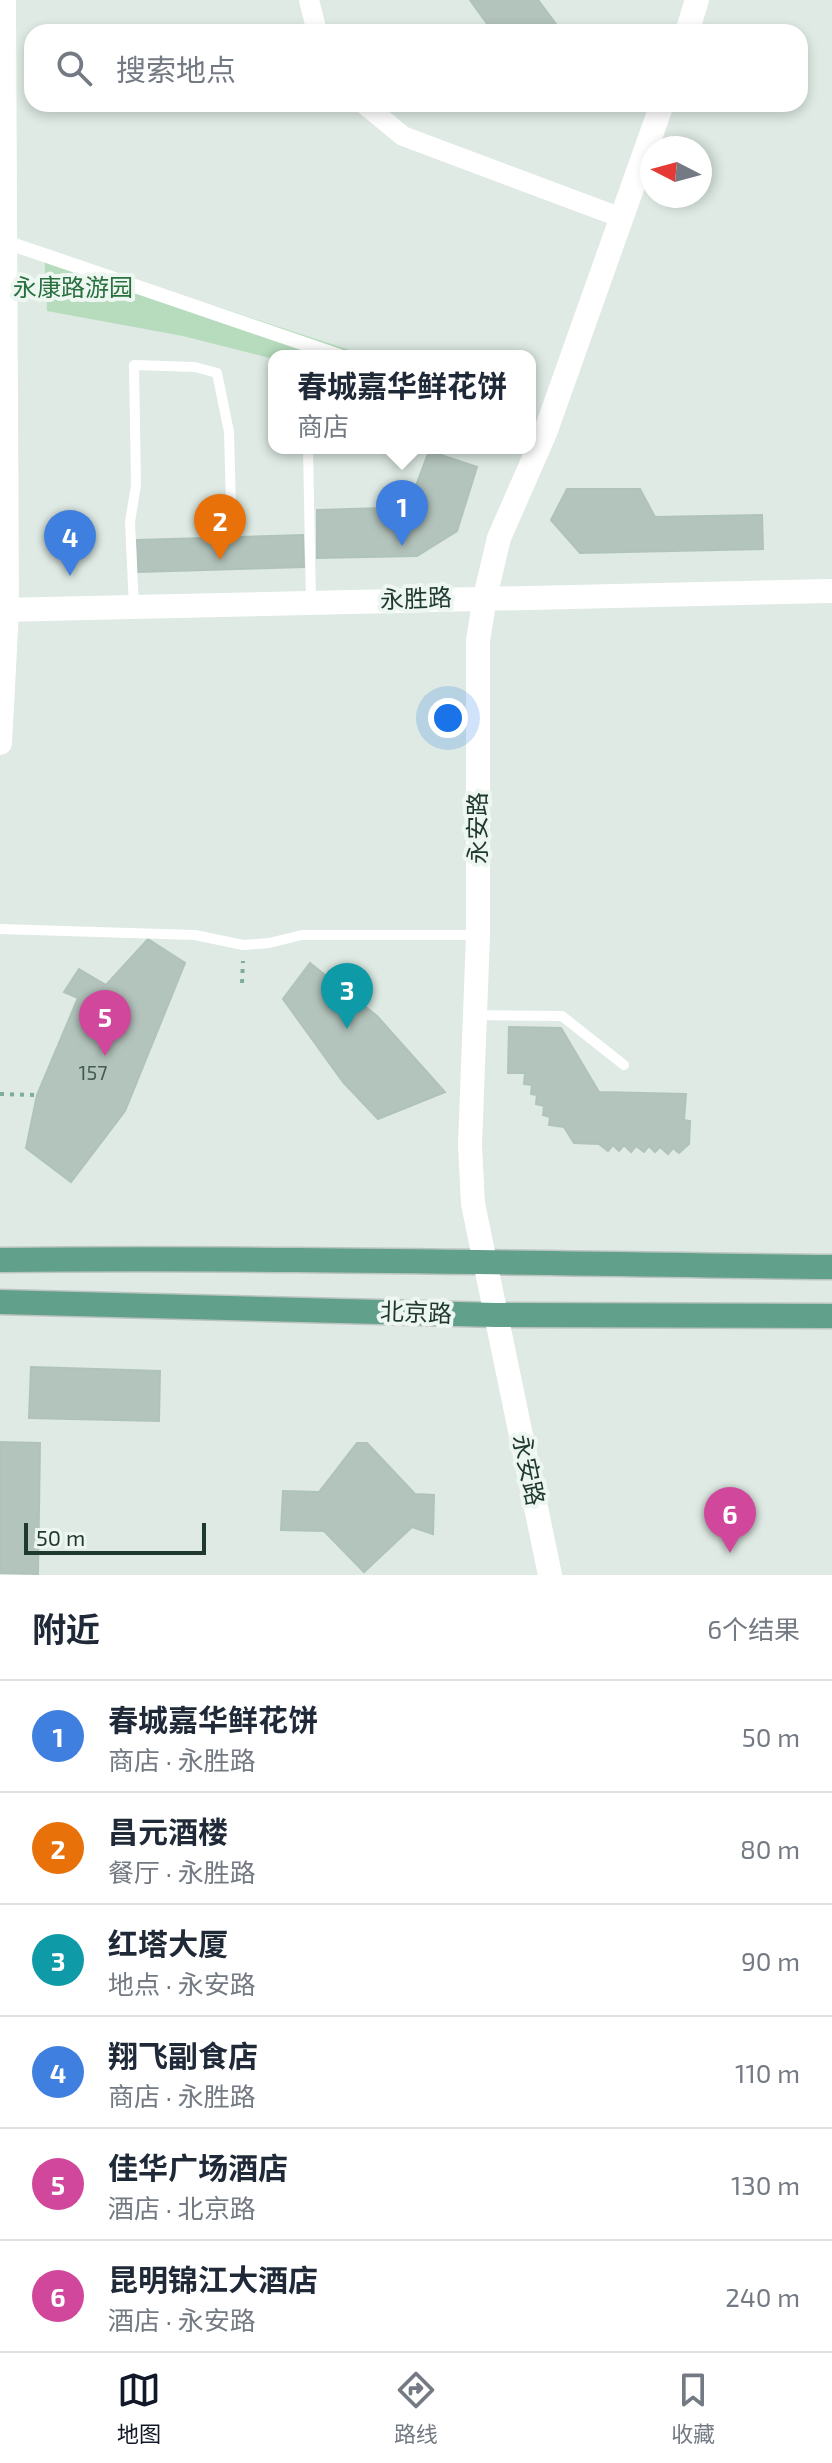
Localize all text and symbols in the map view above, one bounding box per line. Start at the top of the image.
search box [24,24,808,112]
icon: search [52,46,96,90]
text: 搜索地点 [116,51,236,87]
north arrow [640,136,712,208]
park label: 永康路游园 [13,272,133,301]
popup [268,350,536,454]
text: 春城嘉华鲜花饼 [297,367,507,403]
text: 商店 [297,410,349,441]
pin: 1 [376,480,428,546]
pin: 2 [194,494,246,560]
pin: 4 [44,510,96,576]
street label: 永胜路 [379,582,452,613]
your location [428,698,468,738]
street label: 永安路 [462,792,491,864]
pin: 3 [321,963,373,1029]
pin: 5 [79,990,131,1056]
house number: 157 [79,1060,107,1084]
street label: 北京路 [380,1296,453,1327]
street label: 永安路 [508,1431,551,1508]
pin: 6 [704,1487,756,1553]
scale bar [24,1519,206,1555]
text: 50 m [36,1524,85,1550]
text: 附近 [32,1608,100,1649]
text: 6个结果 [707,1613,800,1644]
text: 春城嘉华鲜花饼 [108,1701,318,1737]
text: 1 [52,1721,64,1752]
text: 50 m [742,1721,800,1752]
text: 商店 · 永胜路 [108,1744,256,1775]
text: 昌元酒楼 [108,1813,228,1849]
text: 2 [50,1833,66,1864]
text: 80 m [740,1833,800,1864]
text: 餐厅 · 永胜路 [108,1856,256,1887]
text: 红塔大厦 [108,1925,228,1961]
text: 3 [51,1945,65,1976]
text: 90 m [741,1945,800,1976]
text: 地点 · 永安路 [108,1968,256,1999]
text: 翔飞副食店 [108,2037,258,2073]
text: 4 [50,2057,66,2088]
text: 110 m [735,2057,800,2088]
text: 商店 · 永胜路 [108,2080,256,2111]
text: 佳华广场酒店 [108,2149,288,2185]
text: 5 [51,2169,65,2200]
text: 130 m [731,2169,800,2200]
text: 酒店 · 北京路 [108,2192,256,2223]
text: 昆明锦江大酒店 [108,2261,318,2297]
text: 6 [50,2281,66,2312]
text: 240 m [725,2281,800,2312]
text: 酒店 · 永安路 [108,2304,256,2335]
tab: 地图 [117,2368,161,2448]
tab: 路线 [394,2368,438,2448]
tab: 收藏 [671,2368,715,2448]

